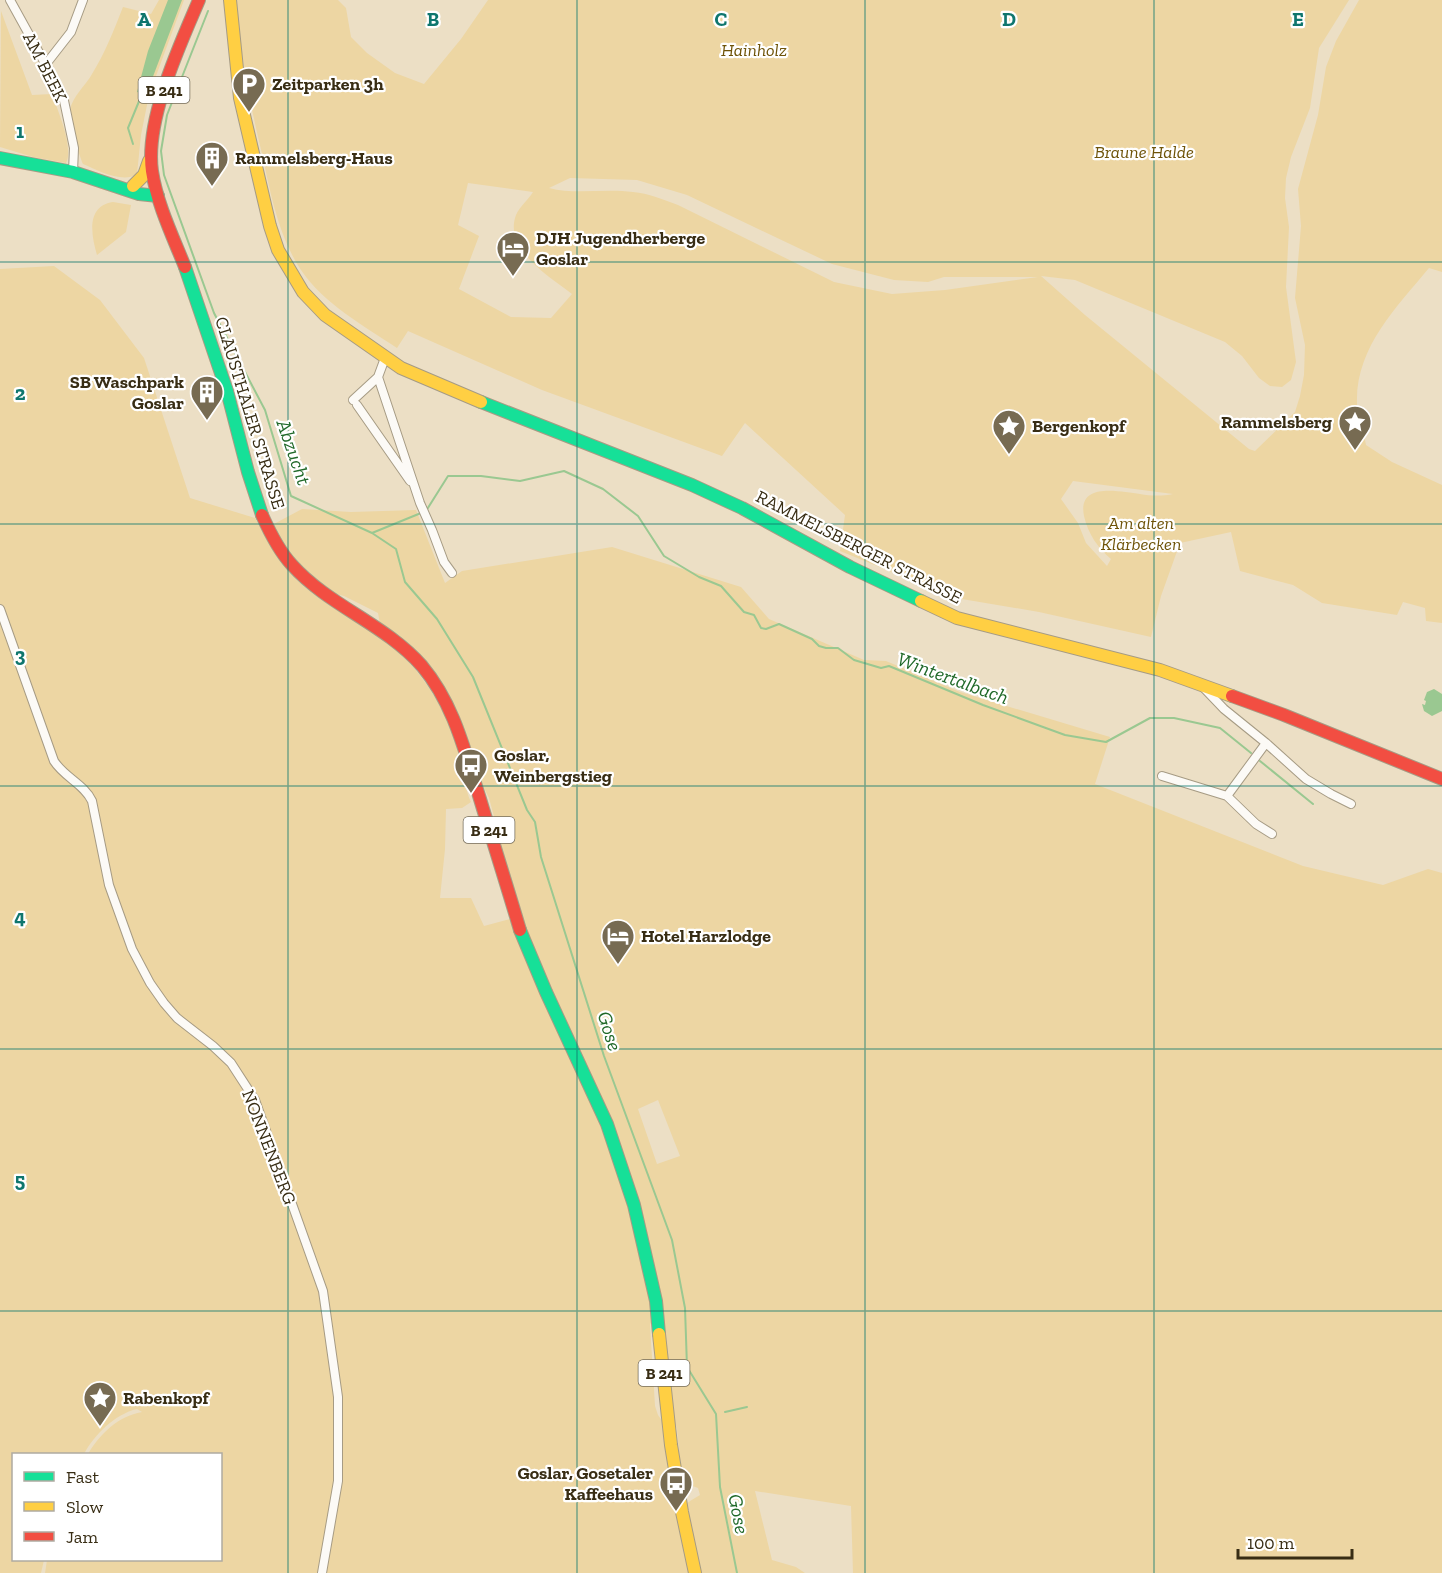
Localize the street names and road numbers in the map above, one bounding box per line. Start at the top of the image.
street label: AM BEEK [18,28,72,106]
road number: B 241 [138,77,190,103]
street label: CLAUSTHALER STRASSE [210,314,290,512]
street label: RAMMELSBERGER STRASSE [752,485,966,609]
road number: B 241 [464,817,514,843]
street label: NONNENBERG [237,1086,301,1208]
road number: B 241 [638,1360,690,1386]

